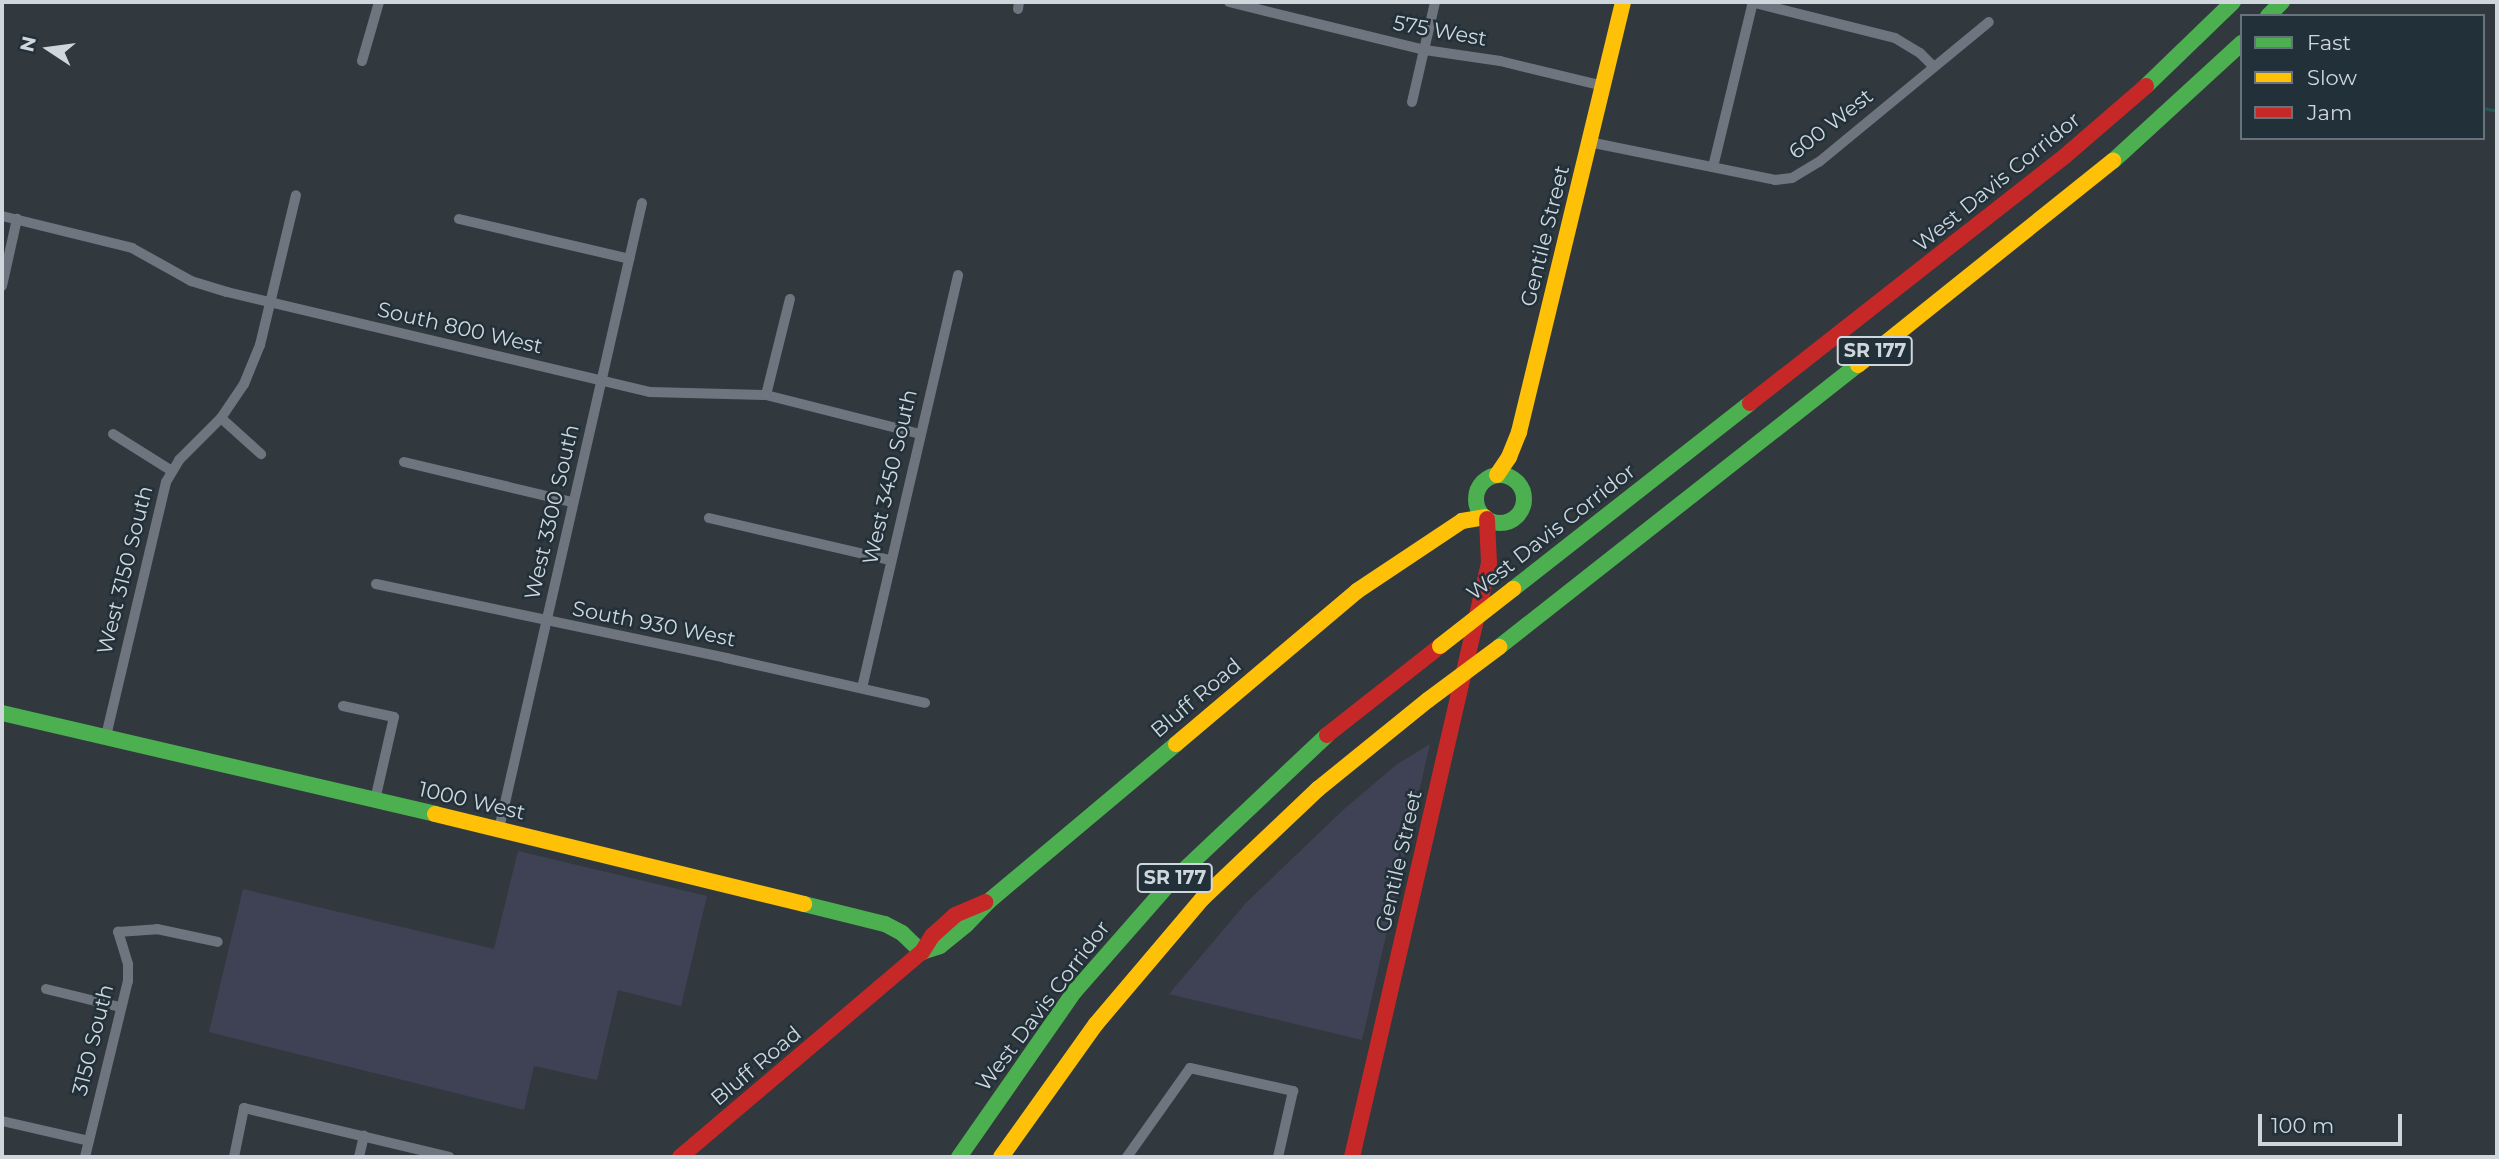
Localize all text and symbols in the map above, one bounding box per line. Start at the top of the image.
street label: 575 West [1391,10,1489,52]
north arrow [14,14,84,84]
legend [2240,14,2485,140]
text: Fast [2307,30,2351,55]
text: N [15,34,41,54]
text: Slow [2307,65,2357,90]
street label: 600 West [1784,83,1878,165]
text: Jam [2307,100,2352,125]
street label: West Davis Corridor [1909,107,2085,257]
street label: Gentile Street [1515,163,1575,309]
street label: South 800 West [375,297,545,359]
road number: SR 177 [1836,336,1913,366]
street label: West 3450 South [858,387,922,567]
street label: West 3300 South [520,422,584,602]
street label: West Davis Corridor [1462,458,1640,606]
street label: West 3150 South [92,483,158,657]
street label: South 930 West [570,596,738,652]
street label: Bluff Road [1146,653,1246,743]
street label: 1000 West [416,777,528,825]
street label: Gentile Street [1370,788,1428,934]
road number: SR 177 [1136,862,1214,894]
street label: West Davis Corridor [971,916,1115,1096]
street label: 3150 South [67,982,119,1098]
street label: Bluff Road [706,1021,806,1111]
scale bar [2261,1100,2404,1144]
text: 100 m [2271,1113,2334,1138]

